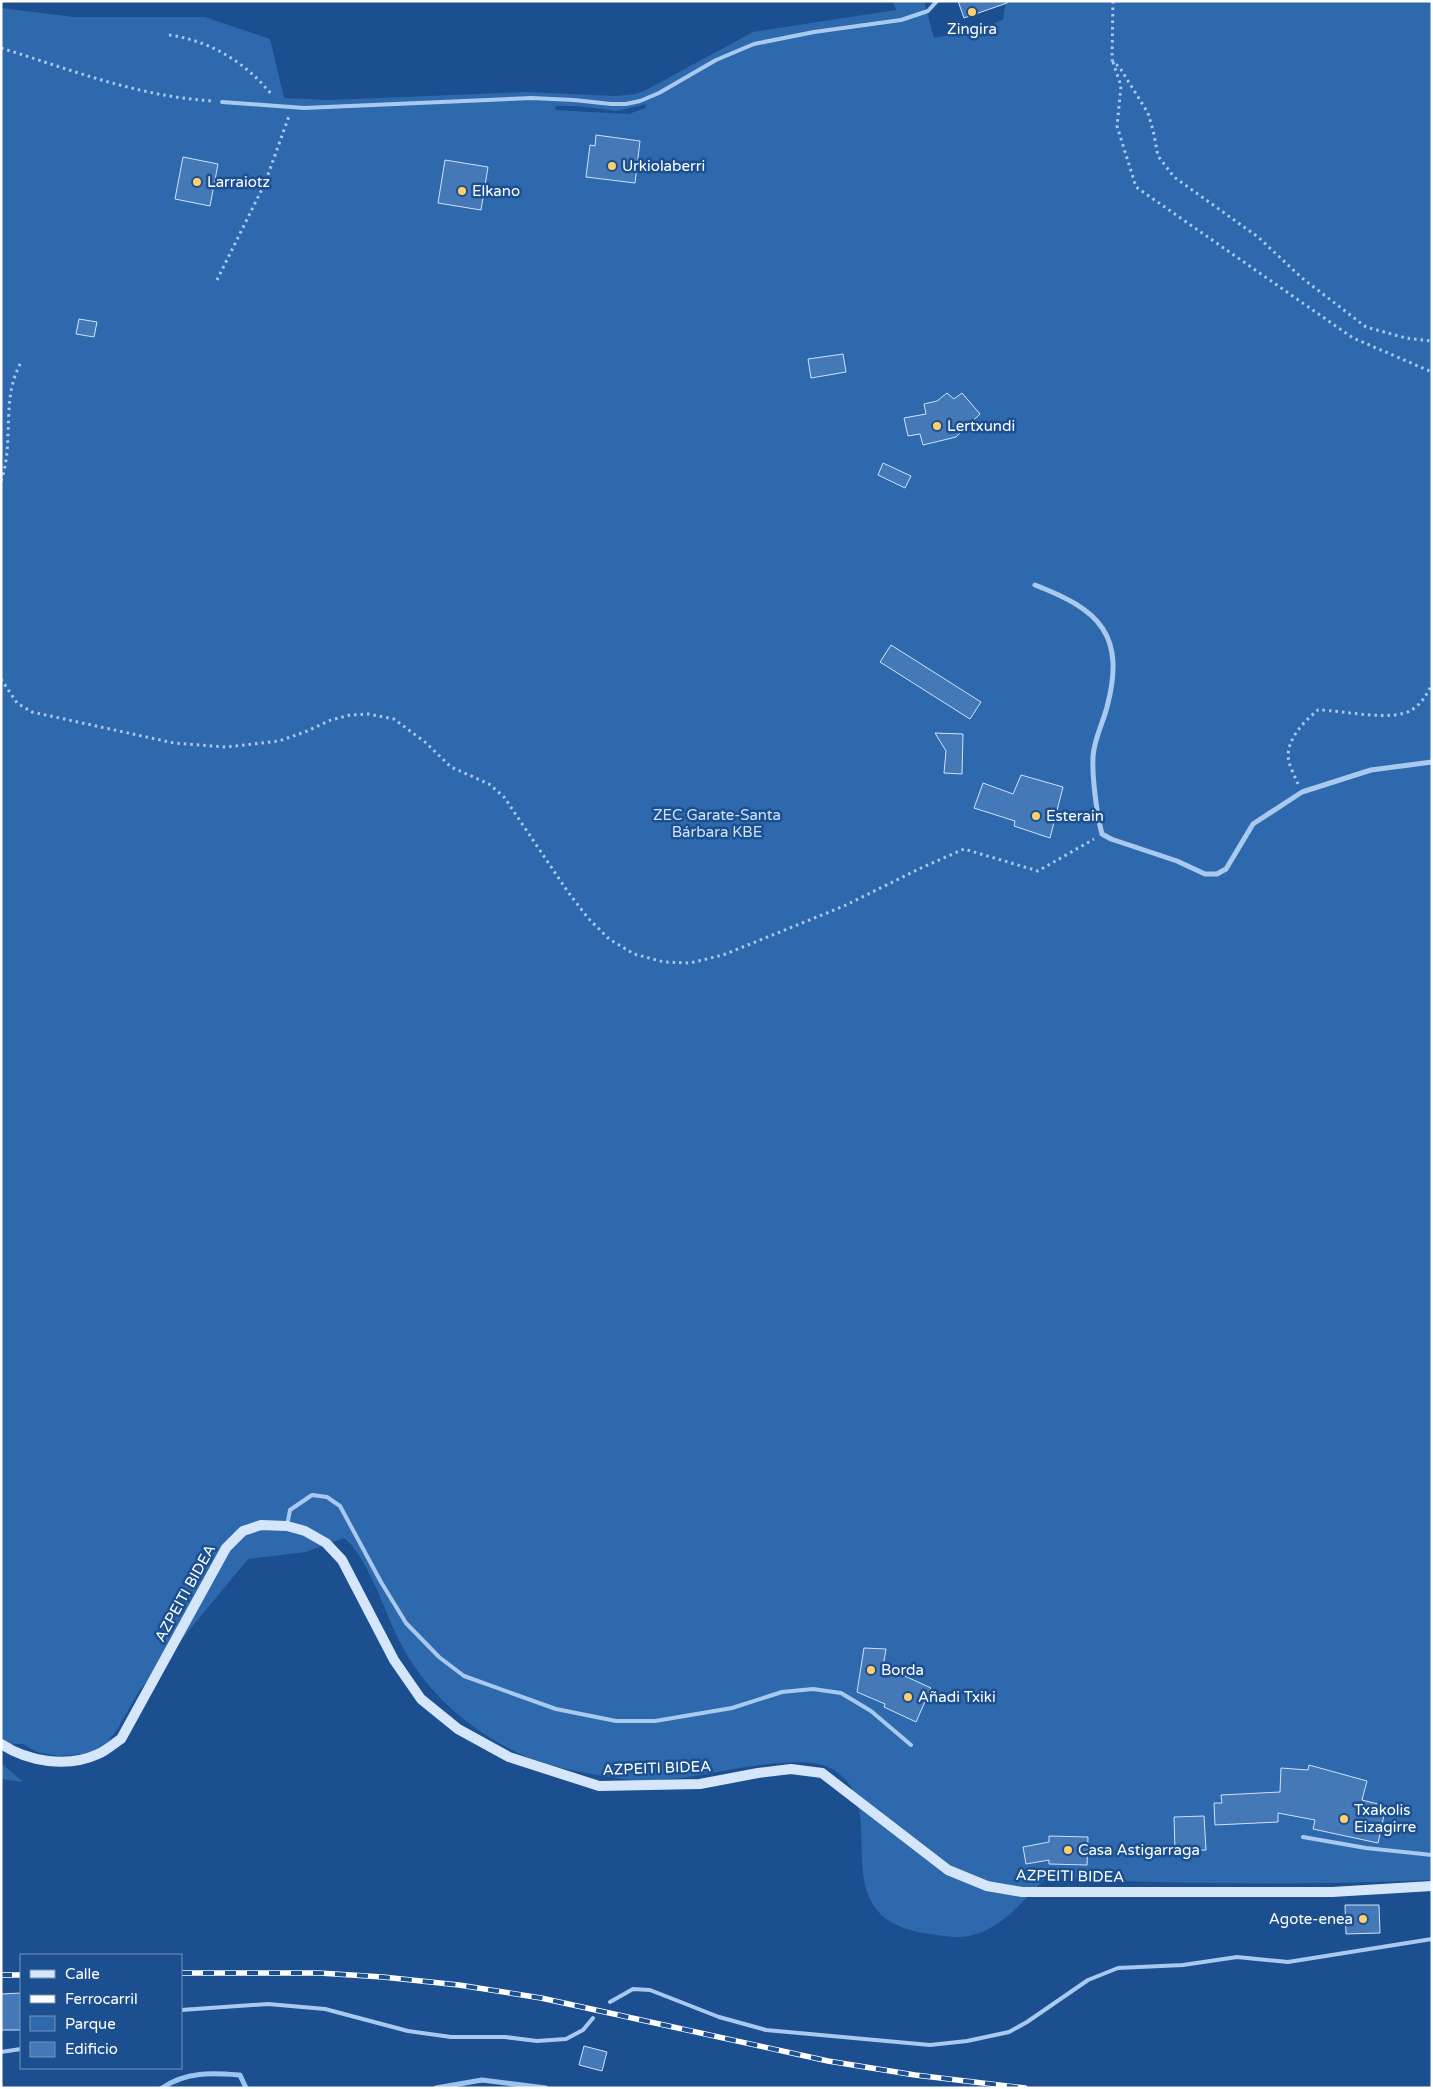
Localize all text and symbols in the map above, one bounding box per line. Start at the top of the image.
marker: Zingira [966,6,978,18]
place label: Zingira [947,20,997,38]
place label: Urkiolaberri [622,157,705,175]
marker: Urkiolaberri [606,160,618,172]
place label: Larraiotz [207,173,270,191]
marker: Larraiotz [191,176,203,188]
place label: Elkano [472,182,520,200]
marker: Elkano [456,185,468,197]
place label: Lertxundi [947,417,1015,435]
marker: Lertxundi [931,420,943,432]
park label: ZEC Garate-Santa Bárbara KBE [653,806,781,841]
place label: Esterain [1046,807,1104,825]
marker: Esterain [1030,810,1042,822]
street label: AZPEITI BIDEA [151,1541,219,1645]
place label: Borda [881,1661,924,1679]
marker: Borda [865,1664,877,1676]
place label: Añadi Txiki [918,1688,996,1706]
marker: Añadi Txiki [902,1691,914,1703]
street label: AZPEITI BIDEA [602,1757,712,1779]
place label: Txakolis Eizagirre [1354,1801,1416,1836]
marker: Txakolis Eizagirre [1338,1813,1350,1825]
place label: Casa Astigarraga [1078,1841,1200,1859]
marker: Casa Astigarraga [1062,1844,1074,1856]
street label: AZPEITI BIDEA [1015,1866,1125,1886]
place label: Agote-enea [1269,1910,1353,1928]
marker: Agote-enea [1357,1913,1369,1925]
legend [20,1954,182,2069]
text: Calle [65,1965,100,1983]
text: Ferrocarril [65,1990,138,2008]
text: Parque [65,2015,116,2033]
text: Edificio [65,2040,118,2058]

